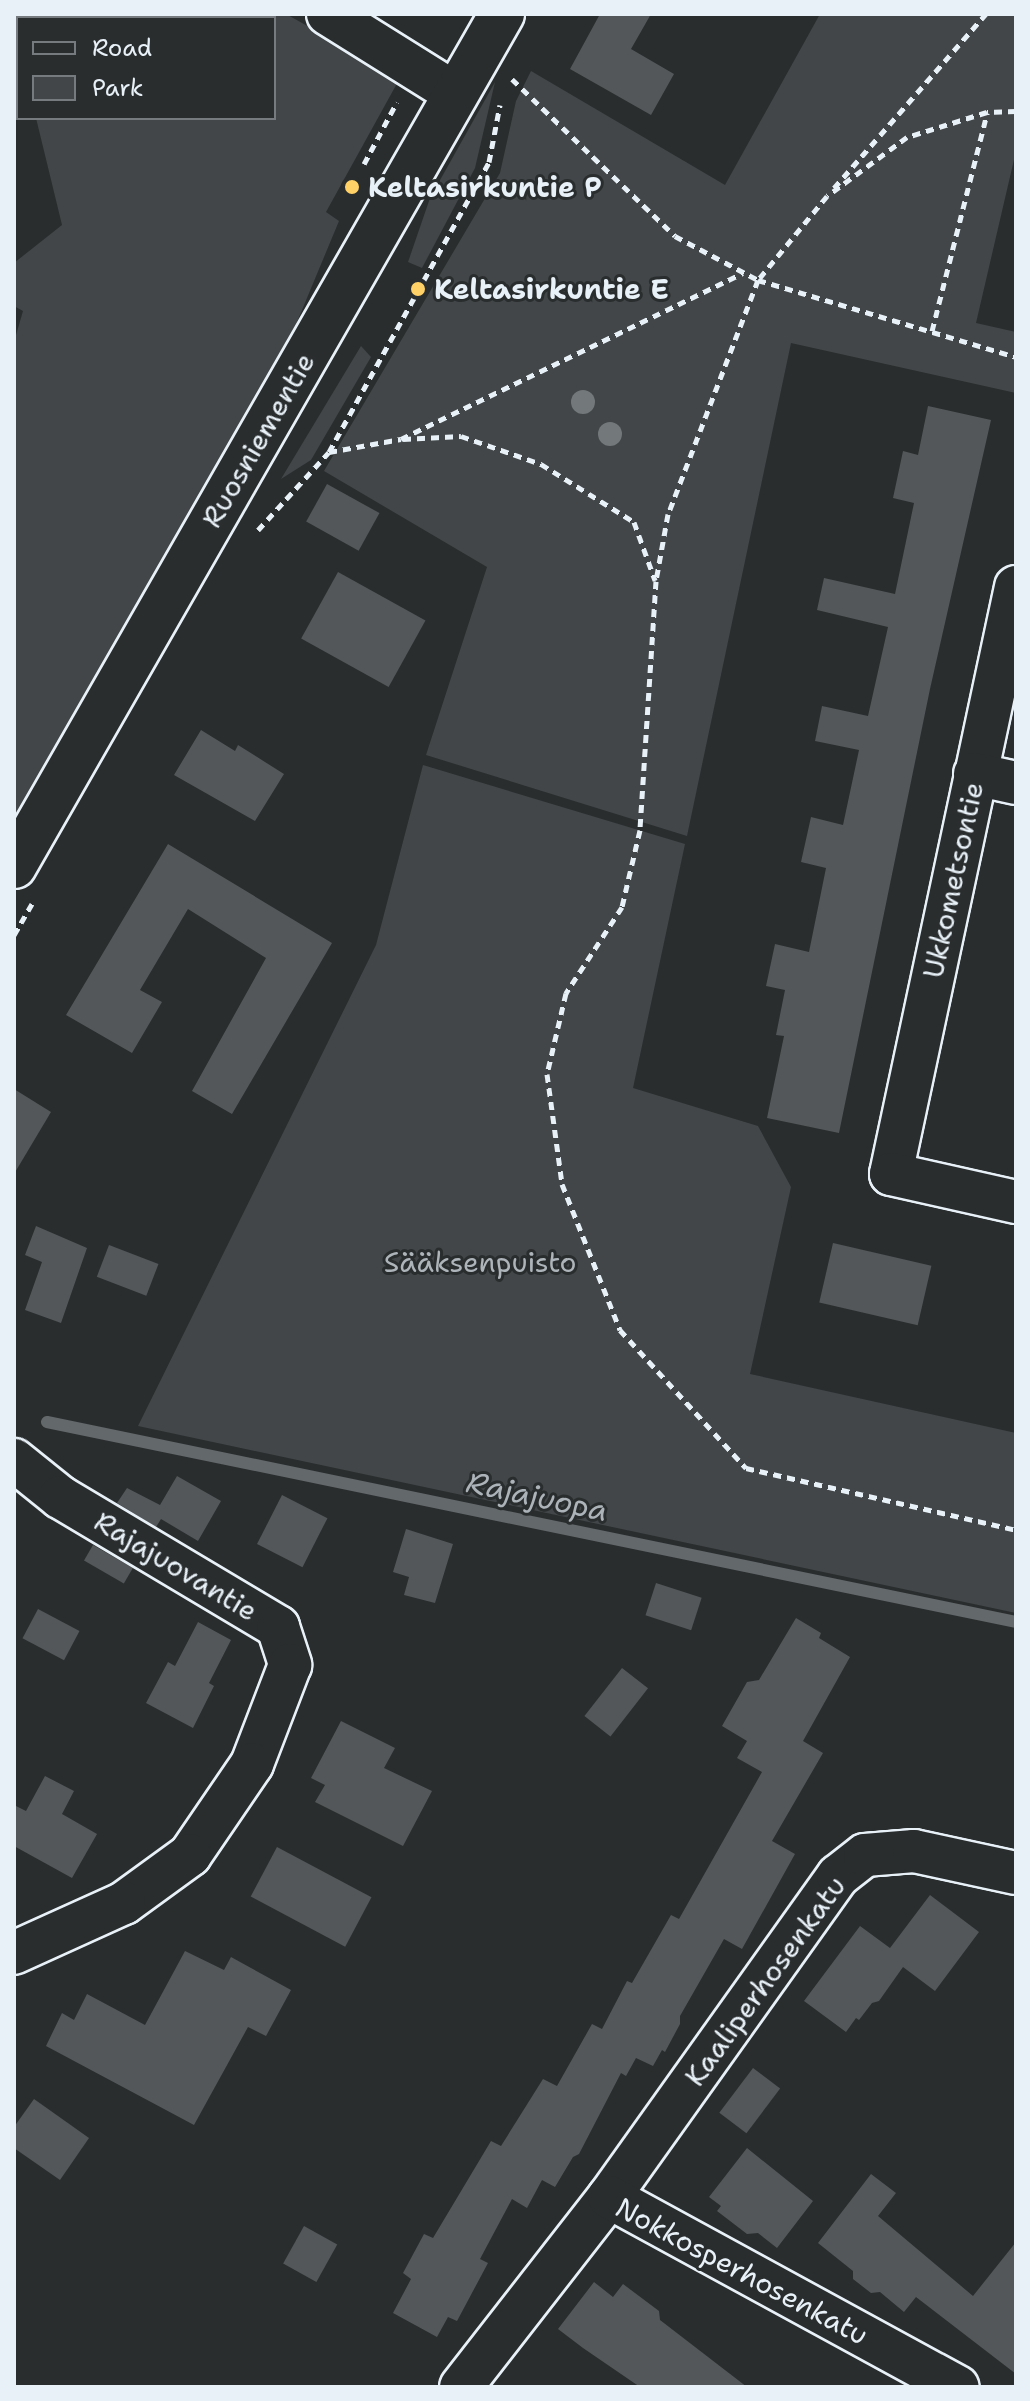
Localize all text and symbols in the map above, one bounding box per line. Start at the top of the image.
legend [16,16,276,120]
text: Road [92,32,152,64]
text: Park [92,72,144,104]
place label: Keltasirkuntie P [368,170,602,204]
marker: Keltasirkuntie P [343,178,361,196]
place label: Keltasirkuntie E [434,272,669,306]
marker: Keltasirkuntie E [409,280,427,298]
street label: Ruosniementie [194,347,322,533]
street label: Ukkometsontie [916,779,990,981]
park label: Sääksenpuisto [384,1245,576,1279]
water label: Rajajuopa [463,1464,611,1530]
street label: Rajajuovantie [88,1504,264,1628]
street label: Kaaliperhosenkatu [678,1870,852,2092]
street label: Nokkosperhosenkatu [610,2190,874,2352]

